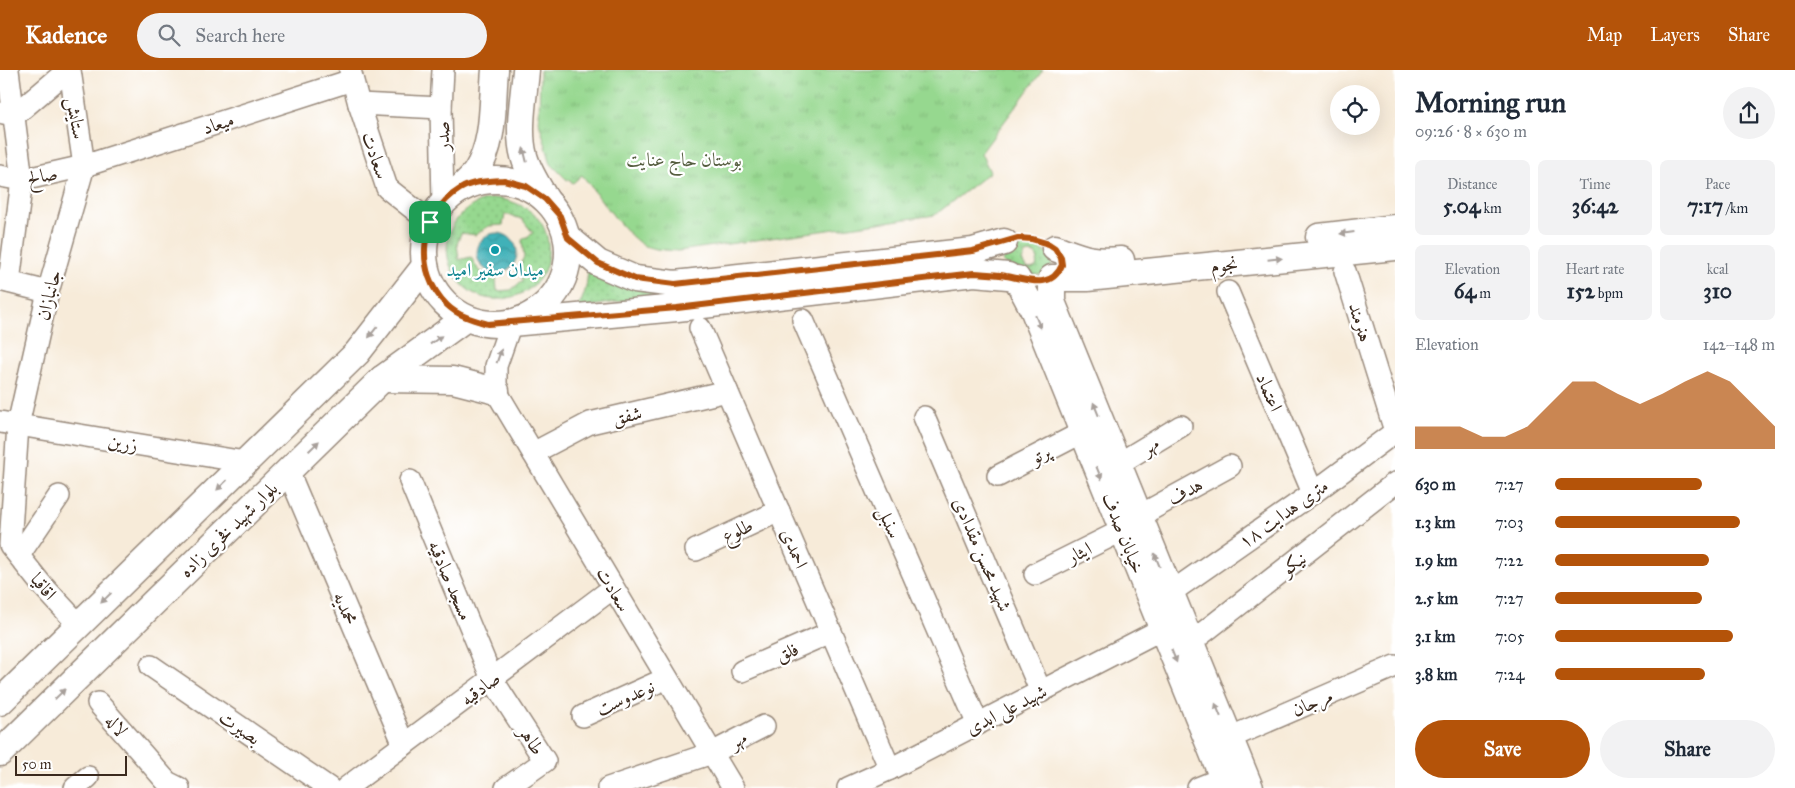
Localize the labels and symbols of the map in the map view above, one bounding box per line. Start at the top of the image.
street label: ستایش [60,95,91,141]
street label: میعاد [199,108,237,139]
street label: صدر [431,121,454,153]
street label: سعادت [357,129,394,182]
one-way arrow [521,147,529,162]
park label: بوستان حاج عنایت [626,148,742,177]
street label: صالح [25,161,60,195]
pin [409,201,451,243]
one-way arrow [1338,229,1354,237]
marker: میدان سفیر امید [489,244,501,256]
street label: نجوم [1209,252,1239,282]
one-way arrow [1267,255,1283,263]
place label: میدان سفیر امید [446,258,544,281]
street label: جانبازان [31,268,66,323]
street label: هنرمند [1344,300,1377,345]
one-way arrow [1035,315,1043,330]
one-way arrow [368,325,379,338]
one-way arrow [429,335,443,345]
one-way arrow [496,349,504,364]
street label: اعتماد [1251,370,1288,415]
street label: شفق [610,401,644,431]
one-way arrow [1091,402,1099,416]
street label: زرین [106,429,140,456]
street label: مهر [1136,431,1164,461]
street label: پرتو [1025,439,1056,471]
one-way arrow [307,440,319,452]
one-way arrow [1096,466,1104,480]
street label: هدف [1164,473,1207,510]
street label: ۱۸ متری هدایت [1234,474,1333,553]
street label: بلوار شهید فخری زاده [174,477,283,583]
one-way arrow [216,479,228,491]
street label: خیابان صدف [1097,489,1150,577]
street label: شهید محسن مقدادی [946,494,1017,615]
street label: سنبل [871,503,906,542]
street label: طلوع [718,513,758,551]
street label: احمدی [776,525,813,572]
street label: مسجد صادقیه [423,537,478,624]
street label: ایثار [1061,537,1096,569]
street label: نیکو [1274,546,1311,583]
one-way arrow [1152,553,1160,567]
street label: سعادت [591,563,636,616]
street label: اقاقیا [26,568,62,605]
street label: محمدیه [327,588,363,629]
one-way arrow [100,592,112,604]
street label: فلق [772,637,802,668]
one-way arrow [1170,649,1178,663]
street label: صادقیه [456,666,505,711]
street label: نوعدوست [592,674,658,721]
street label: شهید علی ابدی [962,679,1052,742]
street label: مرجان [1288,684,1337,723]
one-way arrow [54,688,66,700]
one-way arrow [1214,703,1221,718]
street label: بصیرت [214,705,265,750]
street label: لاله [101,709,133,741]
street label: طاهر [512,720,549,760]
street label: مهر [724,725,751,755]
scale bar [15,753,128,776]

